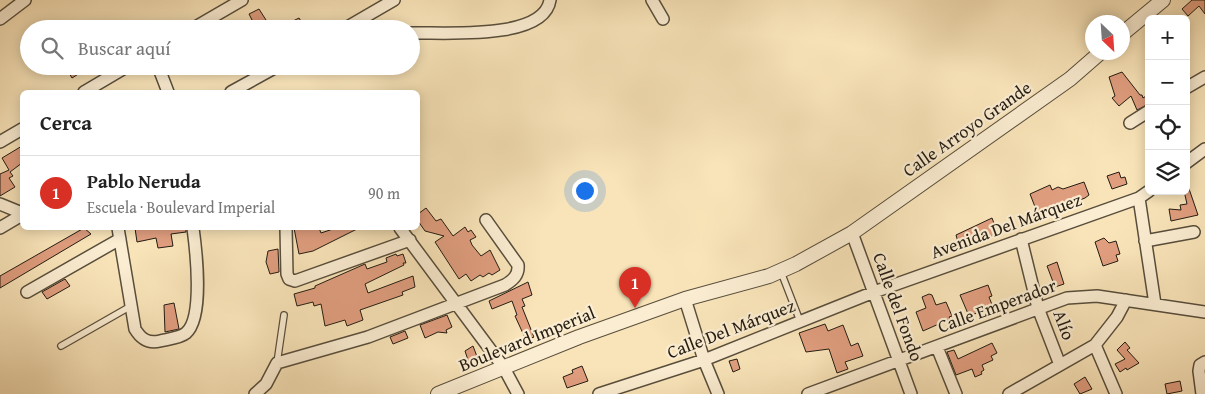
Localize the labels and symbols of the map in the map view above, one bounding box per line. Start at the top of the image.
north arrow [1085,15,1130,60]
street label: Calle Arroyo Grande [897,74,1037,183]
your location [572,178,598,204]
street label: Avenida Del Márquez [927,186,1085,265]
street label: Calle del Fondo [866,249,931,365]
pin: 1 [619,267,651,308]
street label: Calle Emperador [934,271,1061,340]
street label: Calle Del Márquez [663,292,799,365]
street label: Boulevard Imperial [455,299,599,378]
street label: Alío [1046,306,1082,344]

